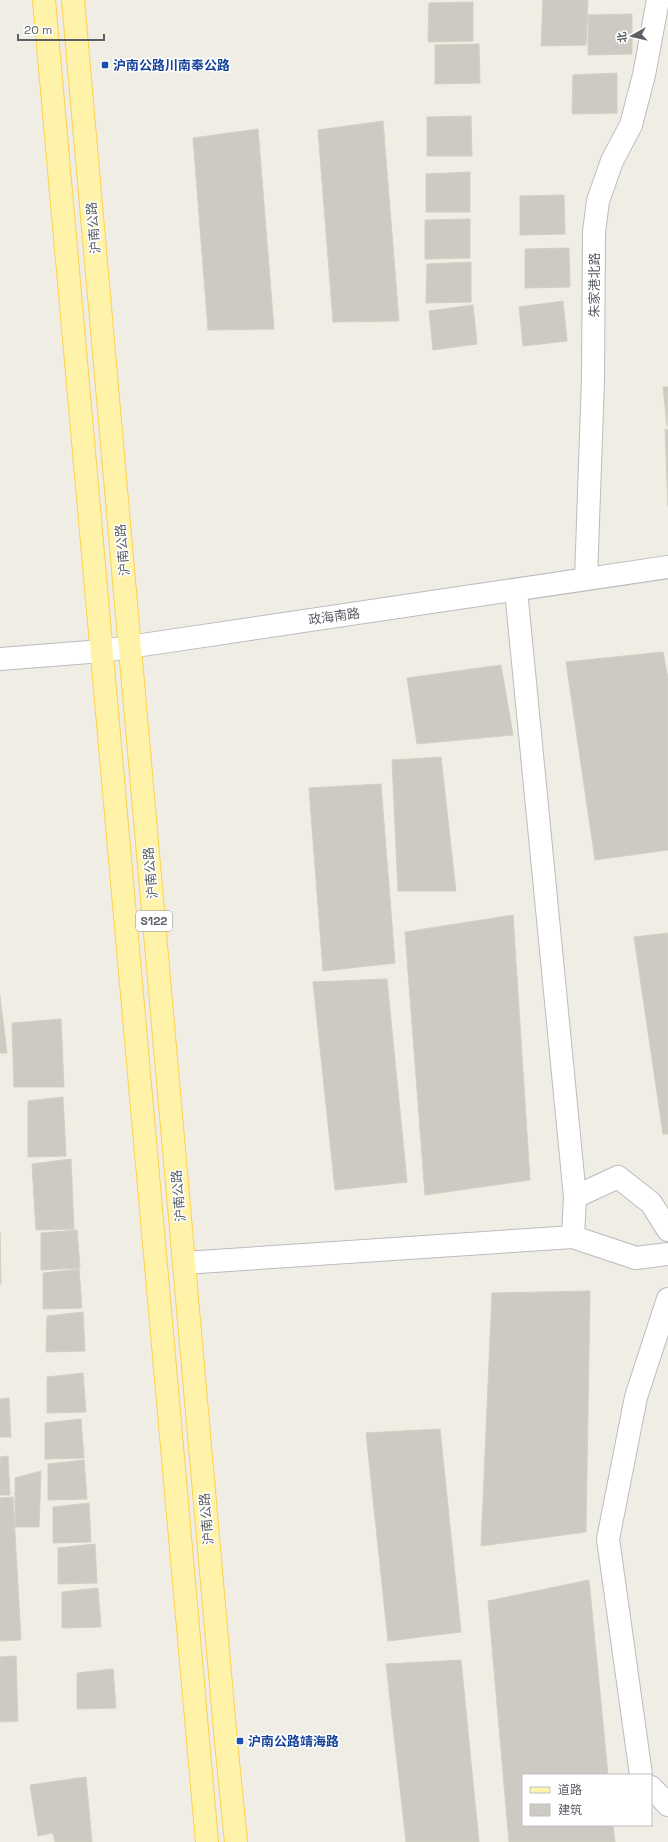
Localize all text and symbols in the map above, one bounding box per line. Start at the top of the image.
scale bar [18,16,104,42]
north arrow [612,16,652,56]
text: 20 m [24,22,52,38]
text: 北 [614,31,630,44]
place label: 沪南公路川南奉公路 [113,57,230,74]
marker: 沪南公路川南奉公路 [100,60,110,70]
street label: 沪南公路 [83,201,104,255]
street label: 朱家港北路 [586,252,603,318]
street label: 沪南公路 [112,523,133,577]
street label: 政海南路 [307,604,361,629]
street label: 沪南公路 [140,846,161,900]
road number: S122 [136,911,172,931]
street label: 沪南公路 [168,1169,189,1223]
street label: 沪南公路 [196,1492,217,1546]
place label: 沪南公路靖海路 [248,1733,339,1750]
marker: 沪南公路靖海路 [235,1736,245,1746]
legend [522,1774,652,1826]
text: 道路 [558,1782,582,1798]
text: 建筑 [558,1802,582,1818]

